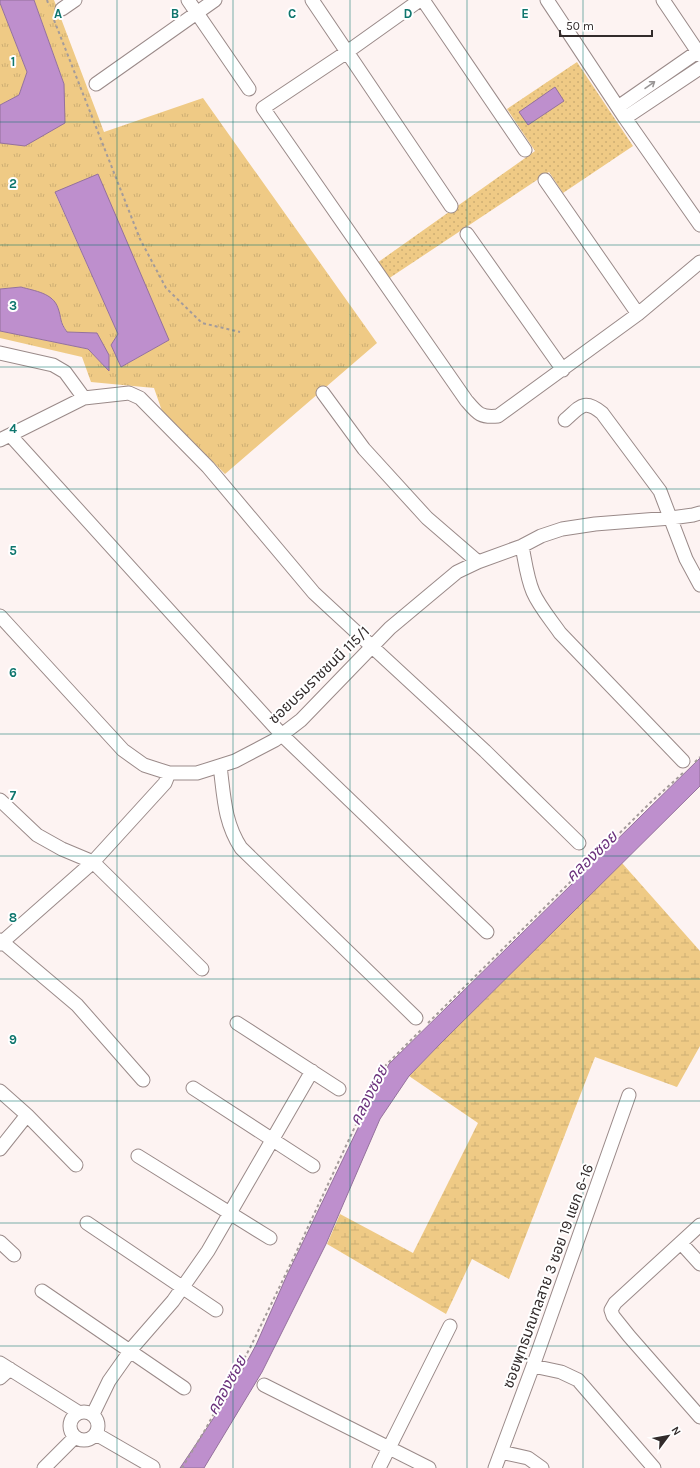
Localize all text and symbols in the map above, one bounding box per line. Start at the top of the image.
text: A [54,6,62,21]
text: B [171,6,179,21]
text: C [288,6,296,21]
text: D [404,6,413,21]
text: E [521,6,529,21]
scale bar [560,12,652,38]
text: 50 m [566,19,594,33]
text: 1 [11,54,15,69]
one-way arrow [645,81,656,89]
text: 2 [9,176,17,191]
text: 3 [9,298,17,313]
text: 4 [9,421,17,436]
text: 5 [9,543,17,558]
street label: ซอยบรมราชชนนี 115/1 [265,622,373,728]
text: 6 [9,665,17,680]
text: 7 [10,788,17,803]
water label: คลองซอย [562,826,622,886]
text: 8 [9,910,17,925]
text: 9 [9,1032,17,1047]
water label: คลองซอย [345,1061,392,1128]
street label: ซอยพุทธมณฑลสาย 3 ซอย 19 แยก 6-16 [499,1161,597,1391]
water label: คลองซอย [203,1351,251,1418]
north arrow [648,1416,688,1456]
text: N [668,1424,684,1438]

